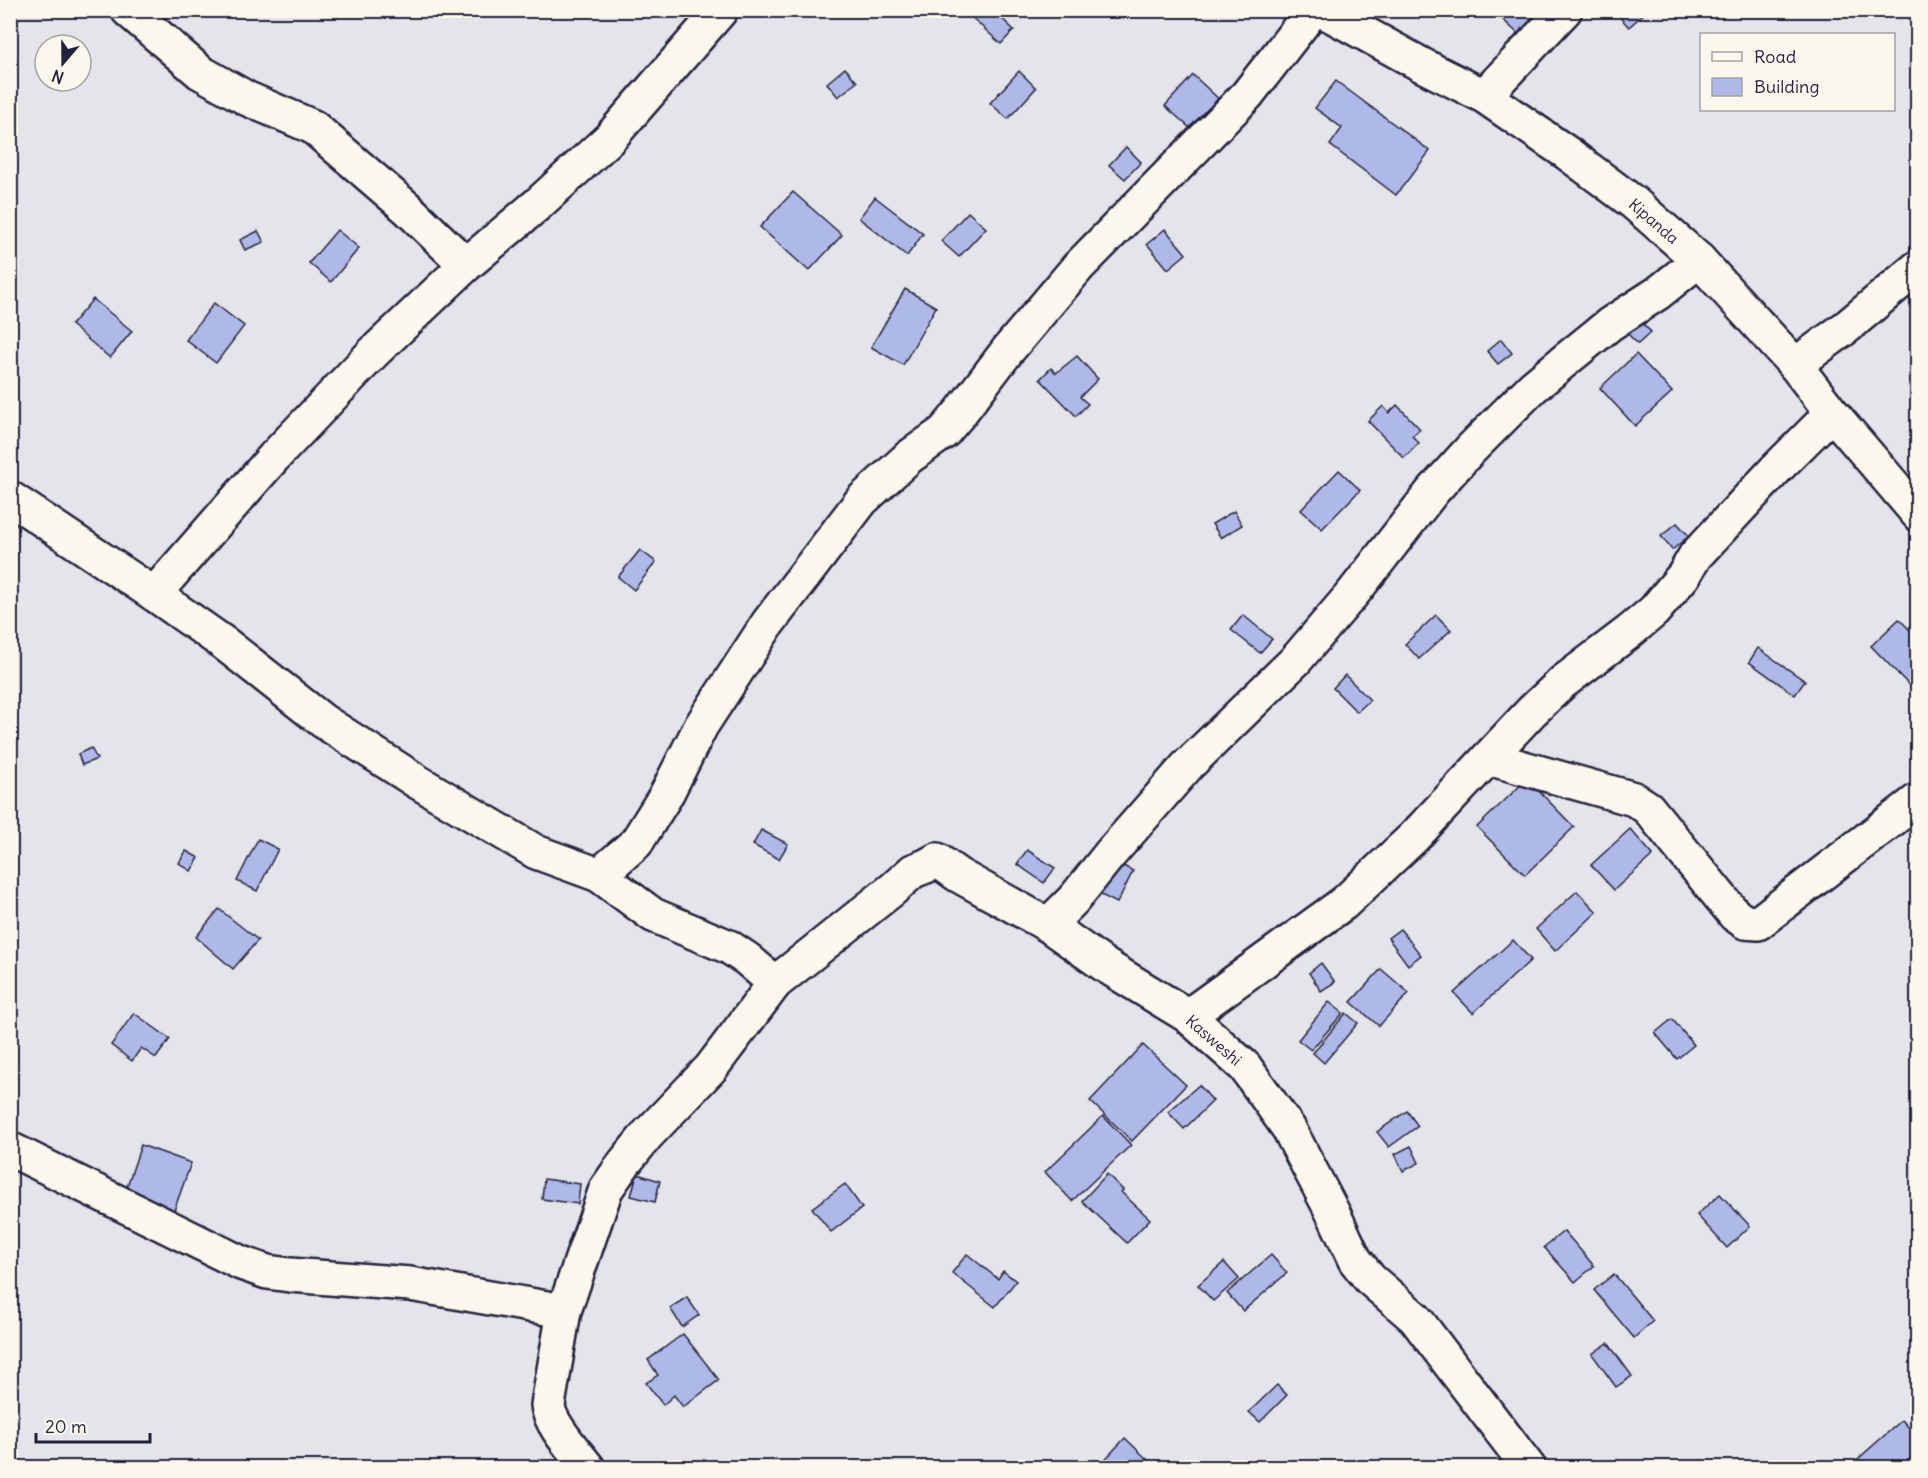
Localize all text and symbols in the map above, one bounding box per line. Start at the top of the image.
north arrow [33,33,93,93]
legend [1700,33,1895,111]
text: Road [1754,45,1797,68]
text: N [49,66,66,88]
text: Building [1754,75,1819,98]
street label: Kipanda [1625,194,1683,248]
street label: Kasweshi [1182,1010,1246,1070]
scale bar [36,1406,150,1444]
text: 20 m [45,1415,87,1438]

